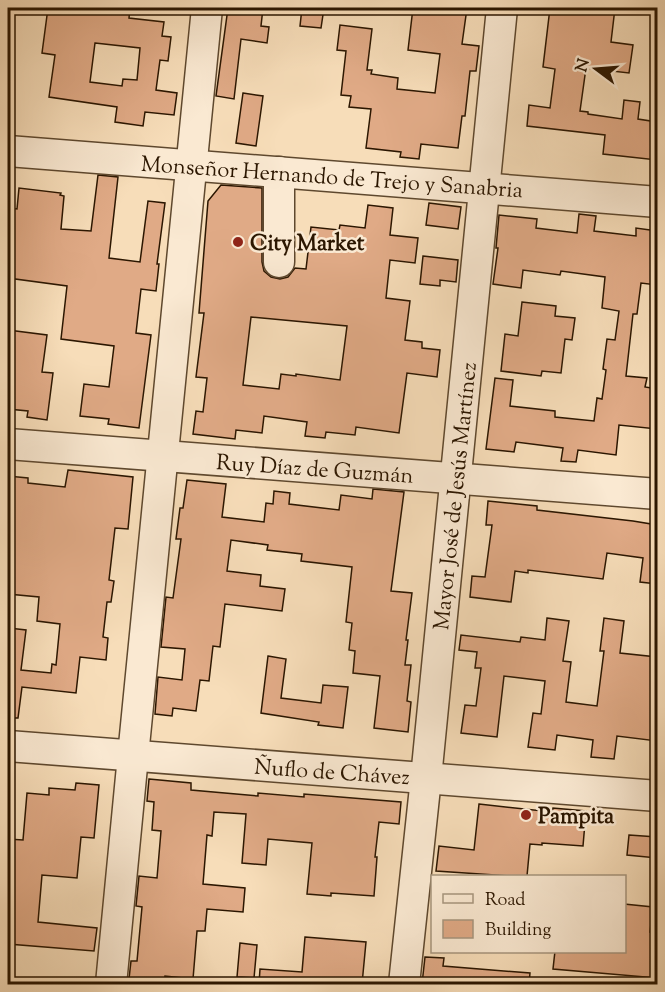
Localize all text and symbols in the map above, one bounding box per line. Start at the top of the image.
north arrow [566,39,626,99]
text: N [571,56,597,75]
street label: Monseñor Hernando de Trejo y Sanabria [140,150,524,208]
place label: City Market [250,229,365,261]
marker: City Market [231,235,245,249]
street label: Mayor José de Jesús Martínez [427,361,487,632]
street label: Ruy Díaz de Guzmán [215,448,415,494]
street label: Ñuflo de Chávez [253,752,411,795]
place label: Pampita [538,802,615,834]
marker: Pampita [519,808,533,822]
legend [431,875,626,953]
text: Road [485,888,525,914]
text: Building [485,918,551,944]

